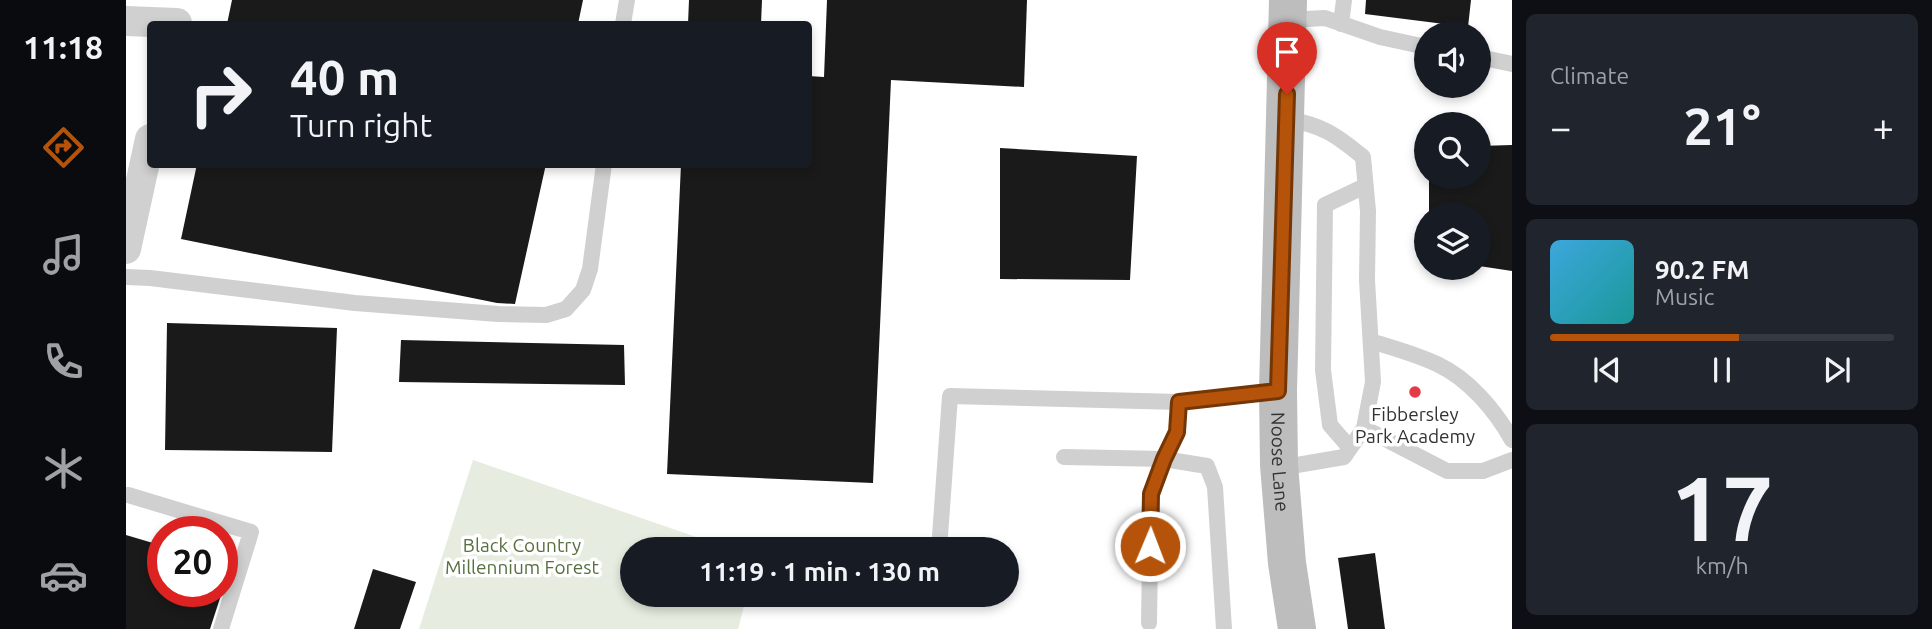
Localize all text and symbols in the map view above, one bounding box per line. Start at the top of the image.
map controls [1414,21,1491,280]
button: sound [1414,21,1491,98]
pin [1257,22,1317,94]
text: 11:18 [23,29,103,65]
icon: arrive [1268,33,1306,71]
icon: right [175,49,266,140]
text: 40 m [290,49,399,104]
text: Climate [1550,63,1629,88]
text: 21° [1683,97,1761,155]
text: − [1550,106,1571,148]
text: + [1873,106,1894,148]
text: Turn right [290,107,432,143]
button: search [1414,112,1491,189]
icon: directions [39,123,88,172]
button: layers [1414,203,1491,280]
icon: music [39,230,88,279]
text: 90.2 FM [1655,255,1749,284]
text: Music [1655,284,1714,309]
icon: phone [39,337,88,386]
icon: previous [1588,351,1626,389]
icon: pause [1703,351,1741,389]
icon: next [1818,351,1856,389]
marker: Fibbersley Park Academy [1407,384,1423,400]
place label: Fibbersley Park Academy [1355,403,1475,447]
street label: Noose Lane [1267,412,1294,512]
icon: climate [39,444,88,493]
text: 17 [1671,456,1773,558]
position arrow [1113,509,1187,583]
speed limit sign: 20 [147,516,238,607]
park label: Black Country Millennium Forest [445,534,600,578]
icon: car [39,551,88,600]
text: km/h [1695,553,1749,578]
text: 11:19 · 1 min · 130 m [699,557,940,586]

